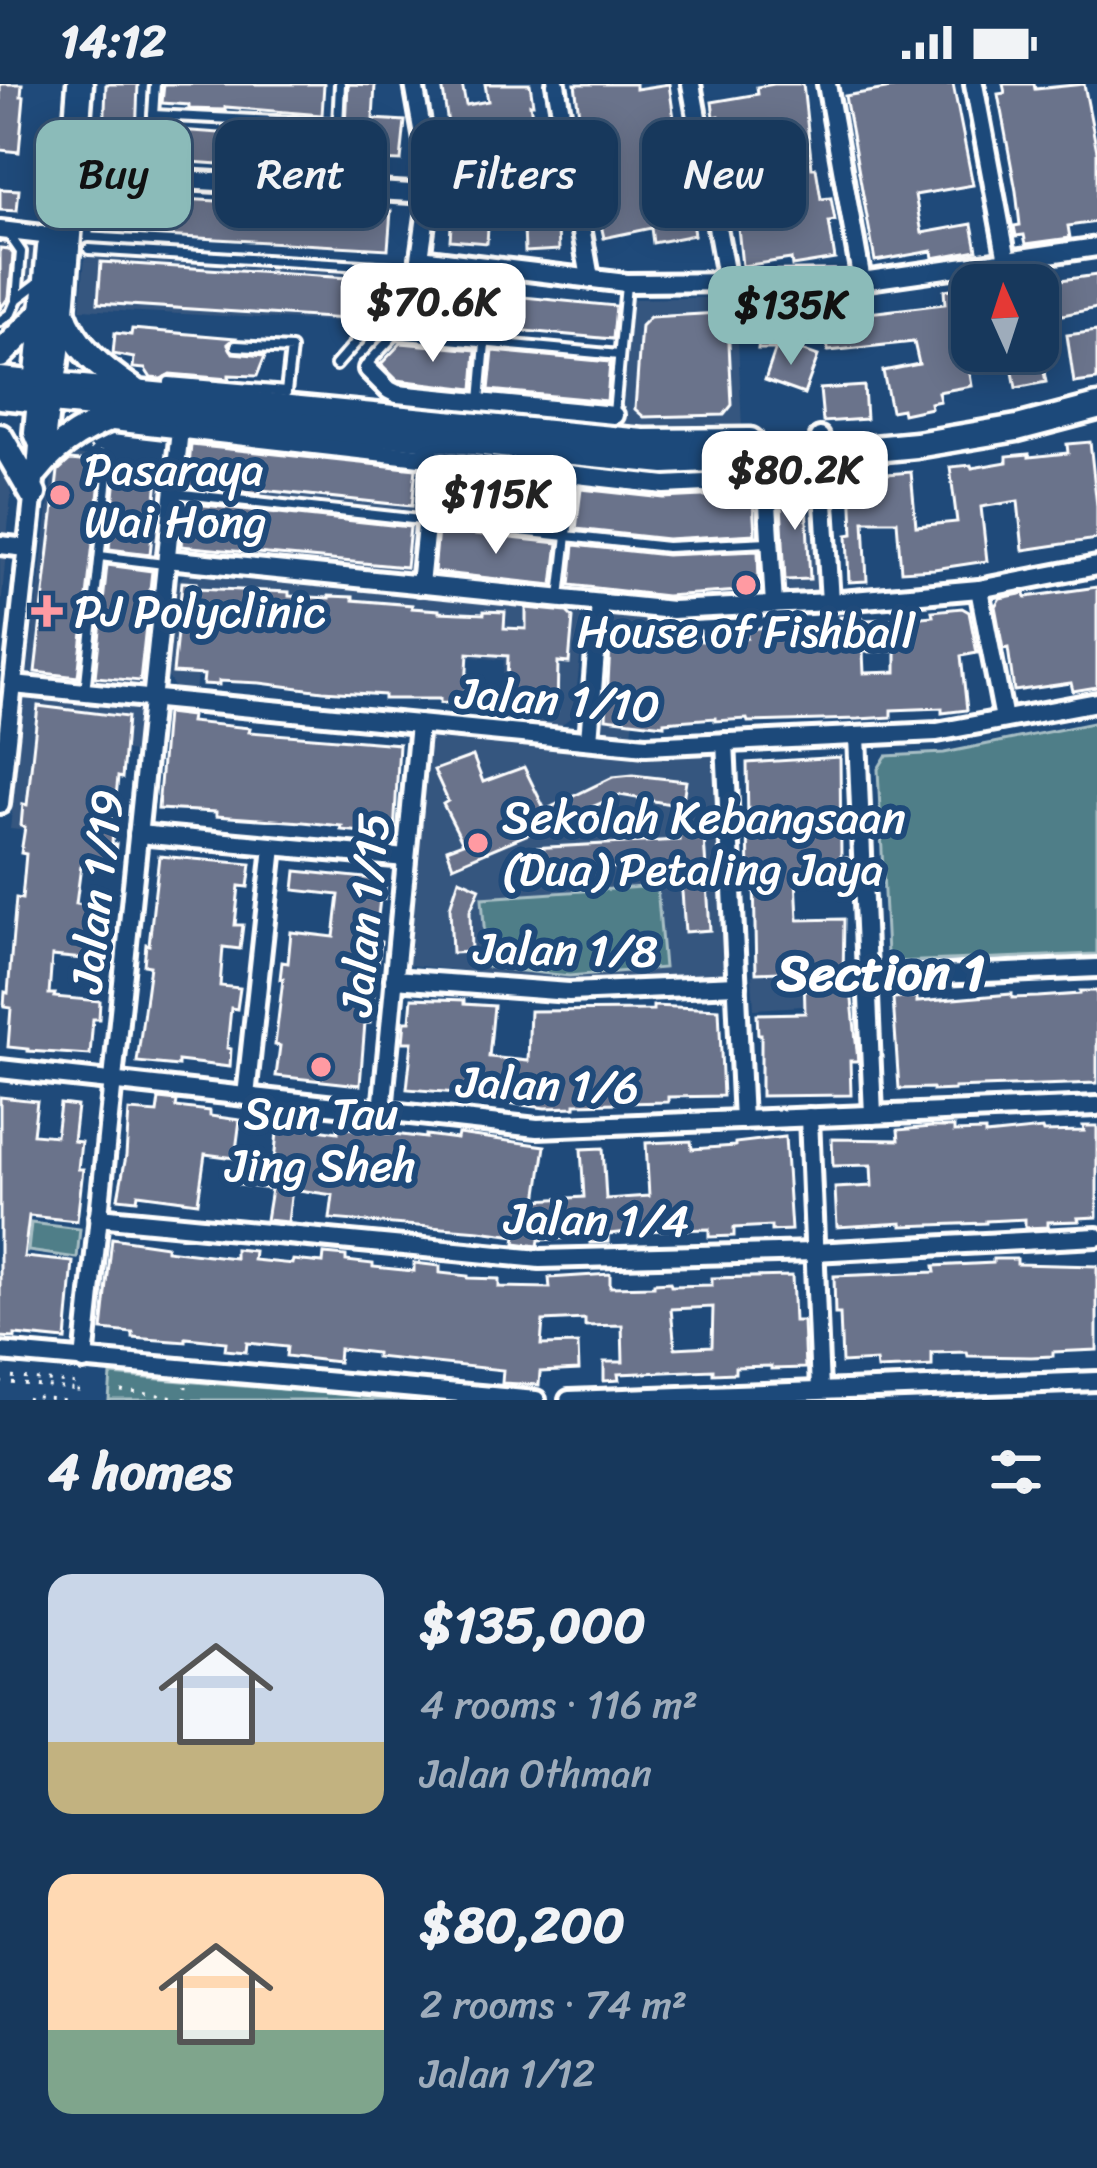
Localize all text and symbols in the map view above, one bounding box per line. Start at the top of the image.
text: 14:12 [60,2,166,82]
chip: Buy [36,120,191,228]
chip: Rent [215,120,387,228]
chip: Filters [411,120,618,228]
chip: New [642,120,806,228]
pin: $70.6K [335,263,531,365]
north arrow [951,264,1059,372]
map controls [951,264,1059,372]
pin: $135K [707,266,875,368]
text: $70.6K [368,267,498,336]
text: $135K [735,270,847,339]
place label: Pasaraya Wai Hong [84,430,267,562]
pin: $80.2K [697,431,893,533]
text: $80.2K [729,435,861,504]
pin: $115K [412,455,580,557]
text: $115K [442,459,550,528]
marker: Pasaraya Wai Hong [47,482,73,508]
place label: PJ Polyclinic [74,572,326,652]
marker: House of Fishball [733,572,759,598]
place label: House of Fishball [577,592,916,672]
marker: PJ Polyclinic [31,595,63,627]
street label: Jalan 1/10 [451,653,663,747]
place label: Sekolah Kebangsaan (Dua) Petaling Jaya [502,778,906,910]
street label: Jalan 1/19 [46,786,147,999]
street label: Jalan 1/15 [316,809,414,1021]
marker: Sekolah Kebangsaan (Dua) Petaling Jaya [465,830,491,856]
street label: Jalan 1/8 [471,908,659,992]
district label: Section 1 [776,928,985,1018]
street label: Jalan 1/6 [453,1042,640,1128]
marker: Sun Tau Jing Sheh [308,1054,334,1080]
place label: Sun Tau Jing Sheh [224,1074,416,1206]
street label: Jalan 1/4 [502,1178,690,1262]
text: 4 homes [48,1427,232,1517]
icon: filters [983,1439,1049,1505]
text: $135,000 [420,1580,646,1670]
icon: home [144,1622,288,1766]
text: 4 rooms · 116 m² [420,1670,698,1739]
text: Jalan Othman [420,1739,652,1808]
text: $80,200 [420,1880,625,1970]
icon: home [144,1922,288,2066]
text: 2 rooms · 74 m² [420,1970,687,2039]
text: Jalan 1/12 [420,2039,595,2108]

